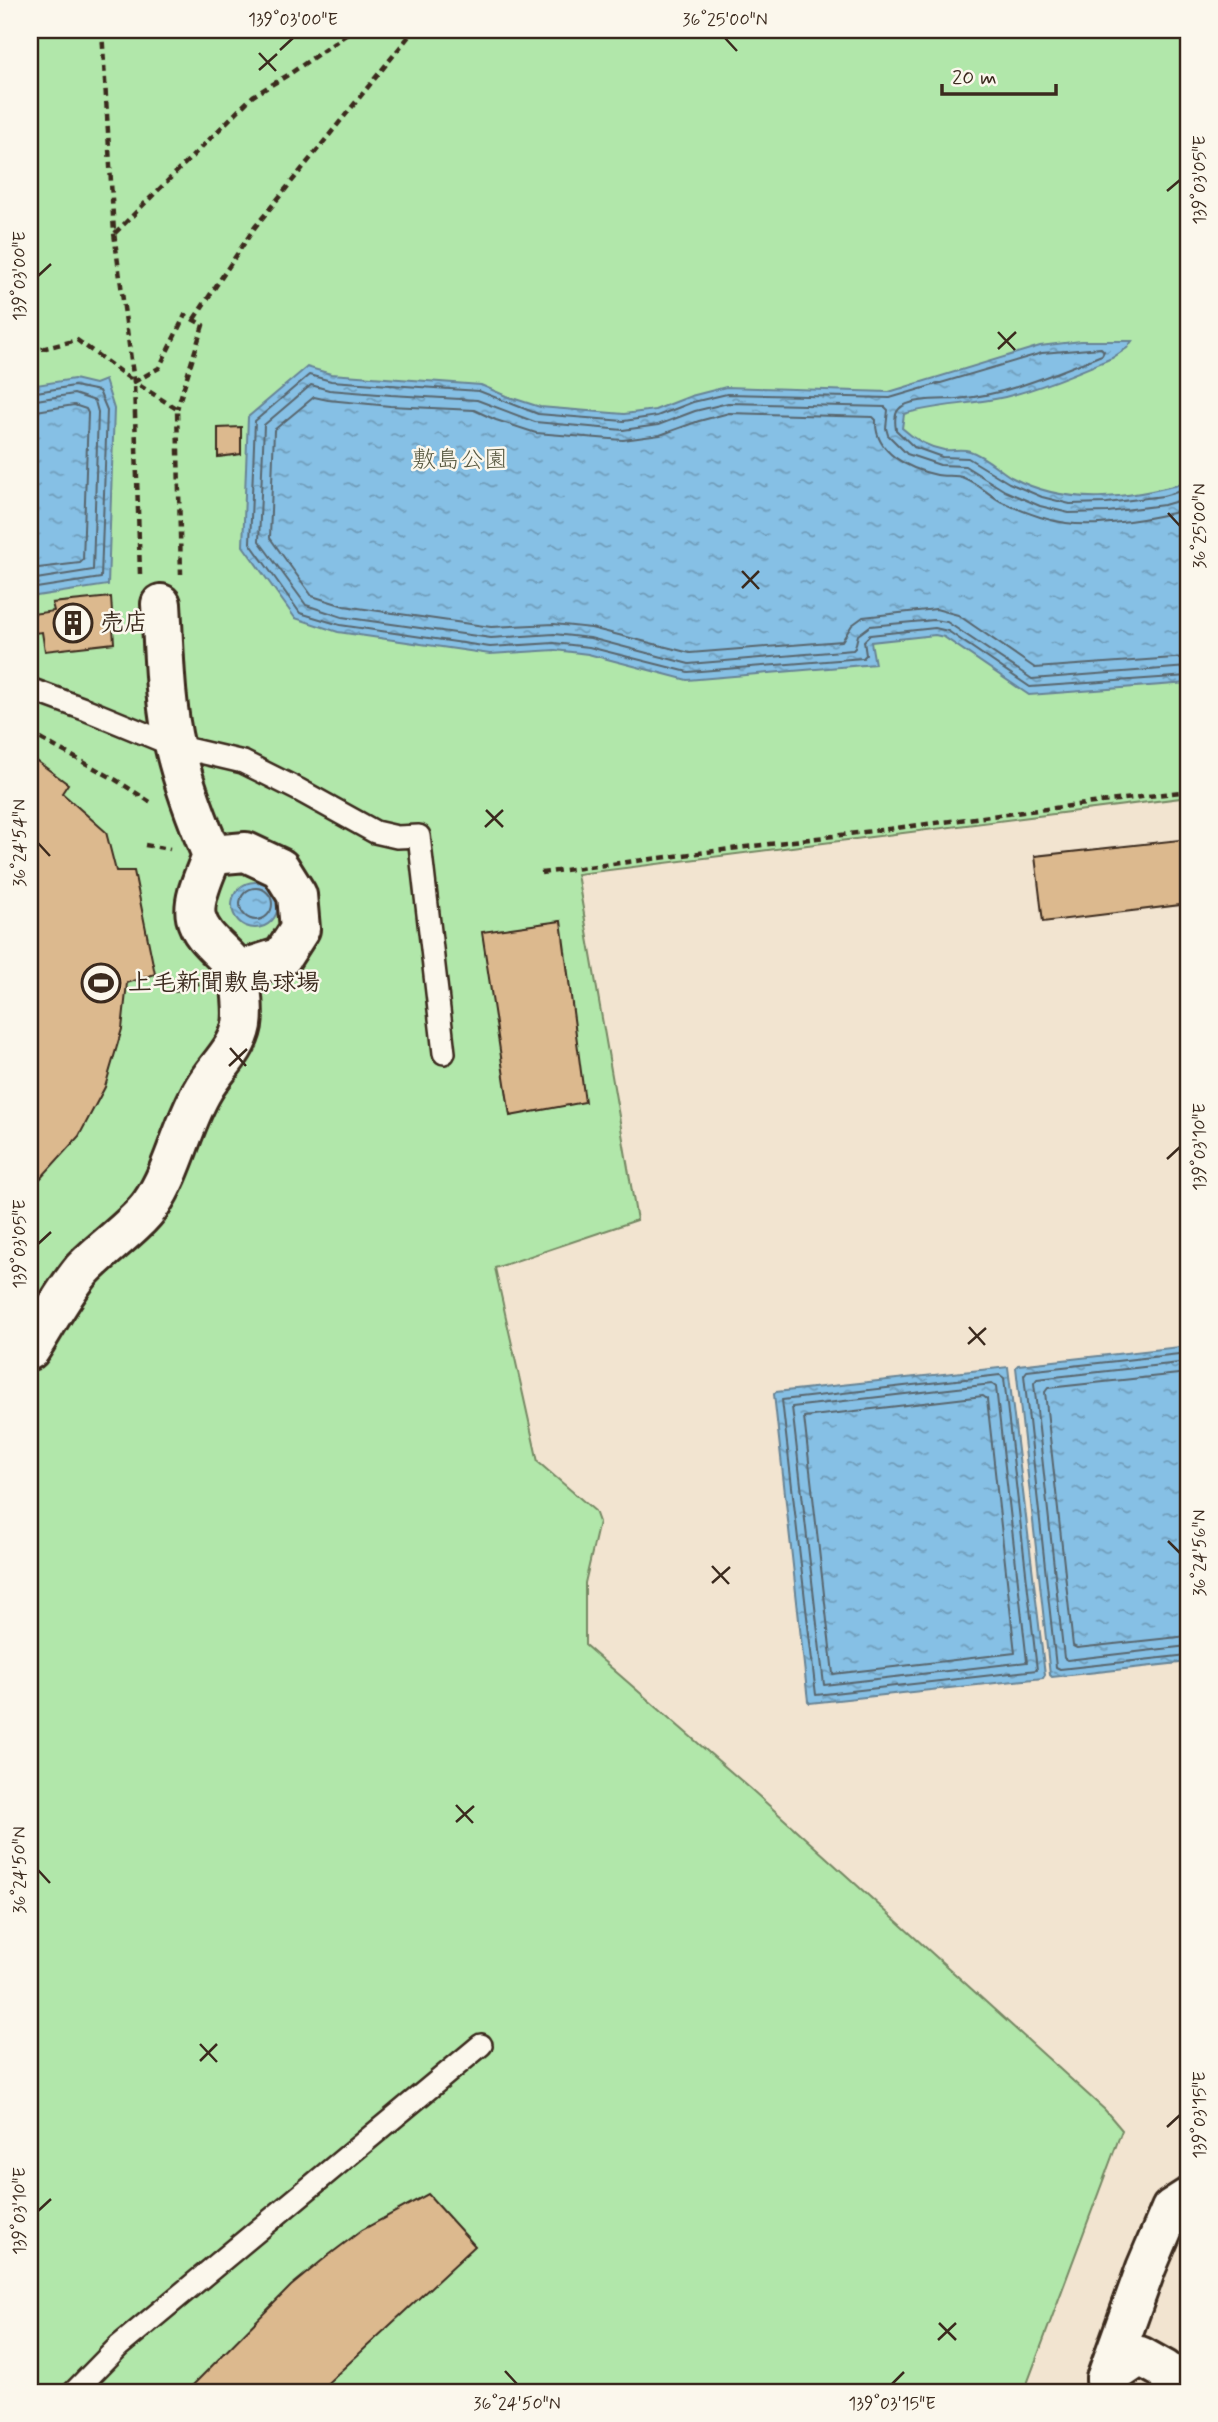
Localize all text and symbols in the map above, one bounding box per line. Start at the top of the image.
text: 139°03'00"E [248,8,338,32]
text: 36°25'00"N [682,8,768,32]
scale bar [942,52,1055,96]
text: 20 m [952,64,997,92]
text: 139°03'05"E [1188,135,1212,225]
text: 139°03'00"E [8,231,32,321]
park label: 敷島公園 [412,445,508,476]
text: 36°25'00"N [1188,483,1212,569]
building icon: 売店 [52,602,94,644]
place label: 売店 [100,608,148,639]
text: 36°24'54"N [8,799,32,887]
sports icon: 上毛新聞敷島球場 [80,962,122,1004]
place label: 上毛新聞敷島球場 [128,968,320,999]
text: 139°03'10"E [1188,1103,1212,1191]
text: 139°03'05"E [8,1199,32,1289]
text: 36°24'56"N [1188,1509,1212,1597]
text: 36°24'50"N [8,1826,32,1914]
text: 139°03'15"E [1188,2071,1212,2159]
text: 139°03'10"E [8,2167,32,2255]
text: 36°24'50"N [473,2392,561,2416]
text: 139°03'15"E [848,2392,936,2416]

